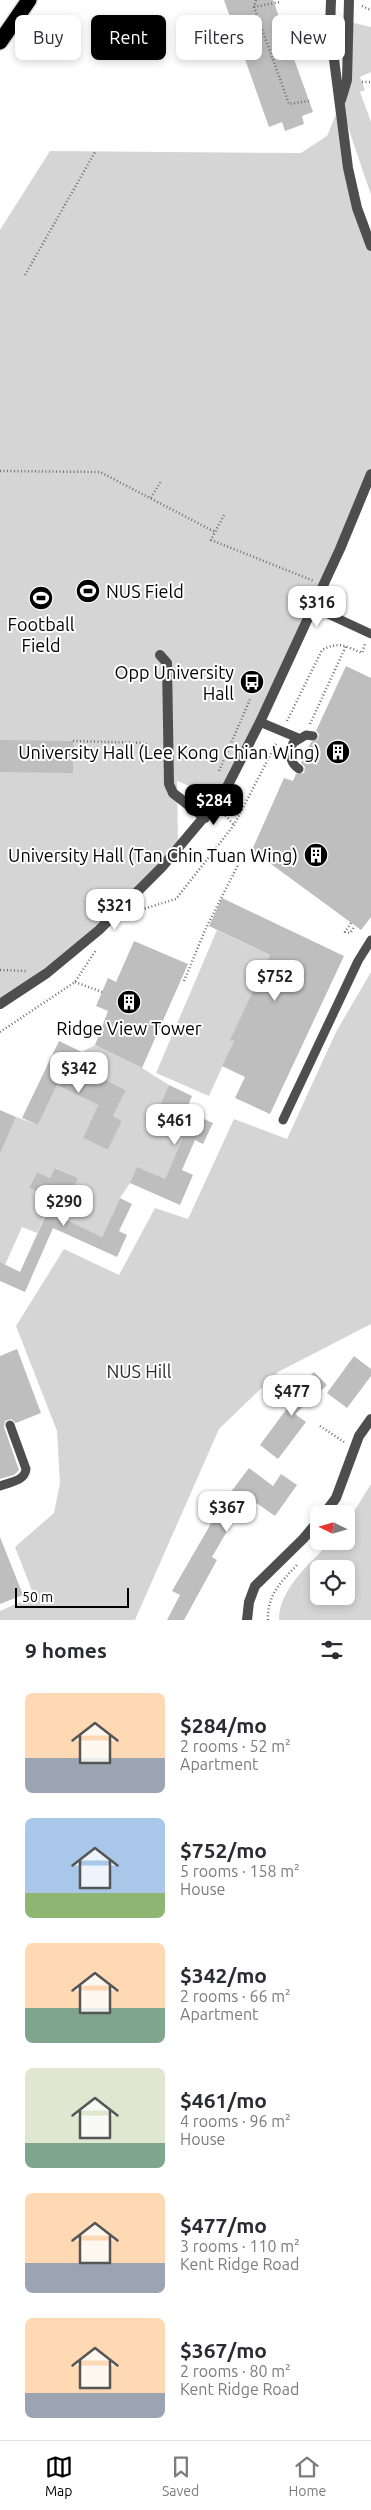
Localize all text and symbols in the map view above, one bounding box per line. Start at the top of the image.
chip: Buy [15,15,81,60]
chip: Rent [91,15,166,60]
chip: Filters [176,15,262,60]
chip: New [272,15,345,60]
sports icon: NUS Field [75,578,101,604]
place label: NUS Field [106,581,184,601]
sports icon: Football Field [28,585,54,611]
pin: $316 [287,586,347,628]
text: $316 [299,593,335,611]
place label: Football Field [8,614,75,655]
place label: Opp University Hall [114,662,234,703]
bus stop icon: Opp University Hall [239,669,265,695]
building icon: University Hall (Lee Kong Chian Wing) [325,739,351,765]
place label: University Hall (Lee Kong Chian Wing) [18,742,320,763]
pin: $284 [184,784,244,826]
text: $284 [196,791,232,809]
building icon: University Hall (Tan Chin Tuan Wing) [303,842,329,868]
place label: University Hall (Tan Chin Tuan Wing) [8,845,298,866]
pin: $321 [85,888,145,931]
text: $321 [97,896,133,914]
pin: $752 [245,960,305,1002]
text: $752 [257,967,293,985]
building icon: Ridge View Tower [116,989,142,1015]
place label: Ridge View Tower [56,1018,202,1038]
pin: $342 [49,1052,109,1094]
text: $342 [61,1059,97,1077]
pin: $461 [145,1104,205,1146]
text: $461 [157,1111,193,1129]
pin: $290 [34,1184,94,1227]
text: $290 [46,1192,82,1210]
park label: NUS Hill [106,1361,172,1381]
pin: $477 [262,1374,322,1417]
text: $477 [274,1382,310,1400]
pin: $367 [197,1490,257,1533]
text: $367 [209,1498,245,1516]
north arrow [310,1505,355,1550]
map controls [310,1505,355,1605]
button: locate [310,1560,355,1605]
scale bar [15,1585,129,1608]
text: 50 m [22,1589,53,1605]
icon: filters [318,1636,346,1664]
text: 9 homes [25,1638,107,1662]
icon: home [65,1713,125,1773]
text: $284/mo [180,1713,267,1737]
text: 2 rooms · 52 m² [180,1737,291,1755]
text: Apartment [180,1755,258,1773]
icon: home [65,1838,125,1898]
text: $752/mo [180,1838,267,1862]
text: 5 rooms · 158 m² [180,1862,300,1880]
text: House [180,1880,225,1898]
icon: home [65,1963,125,2023]
text: $342/mo [180,1963,267,1987]
text: 2 rooms · 66 m² [180,1987,291,2005]
text: Apartment [180,2005,258,2023]
icon: home [65,2088,125,2148]
text: $461/mo [180,2088,267,2112]
text: 4 rooms · 96 m² [180,2112,291,2130]
text: House [180,2130,225,2148]
icon: home [65,2213,125,2273]
text: $477/mo [180,2213,267,2237]
text: 3 rooms · 110 m² [180,2237,300,2255]
text: Kent Ridge Road [180,2255,299,2273]
icon: home [65,2338,125,2398]
text: $367/mo [180,2338,267,2362]
text: 2 rooms · 80 m² [180,2362,291,2380]
text: Kent Ridge Road [180,2380,299,2398]
tab: Map [45,2453,73,2499]
tab: Saved [162,2453,199,2499]
tab: Home [289,2453,326,2499]

